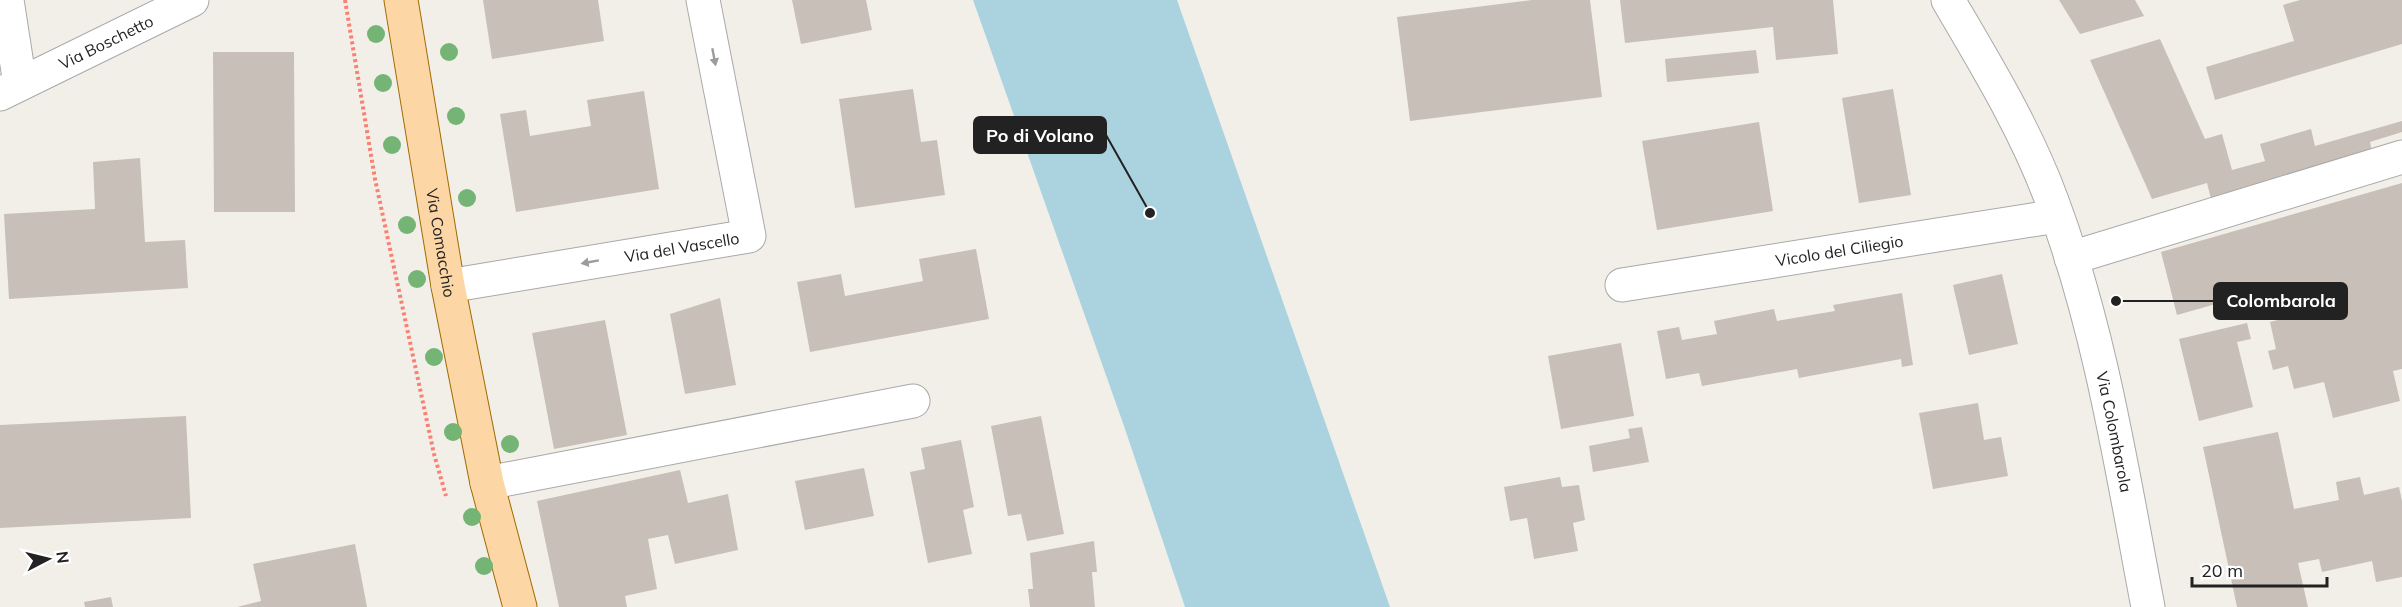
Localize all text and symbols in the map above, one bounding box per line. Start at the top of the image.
street label: Via Boschetto [55,11,157,74]
one-way arrow [710,48,719,67]
callout: Po di Volano [974,117,1106,153]
text: Po di Volano [986,124,1094,147]
street label: Via Comacchio [422,187,460,299]
street label: Via del Vascello [623,228,741,267]
street label: Vicolo del Ciliegio [1774,231,1905,271]
one-way arrow [581,258,600,267]
callout: Colombarola [2214,283,2347,319]
text: Colombarola [2226,289,2336,312]
street label: Via Colombarola [2092,369,2136,494]
north arrow [18,529,78,589]
text: N [52,550,74,564]
scale bar [2192,550,2327,588]
text: 20 m [2201,559,2243,582]

